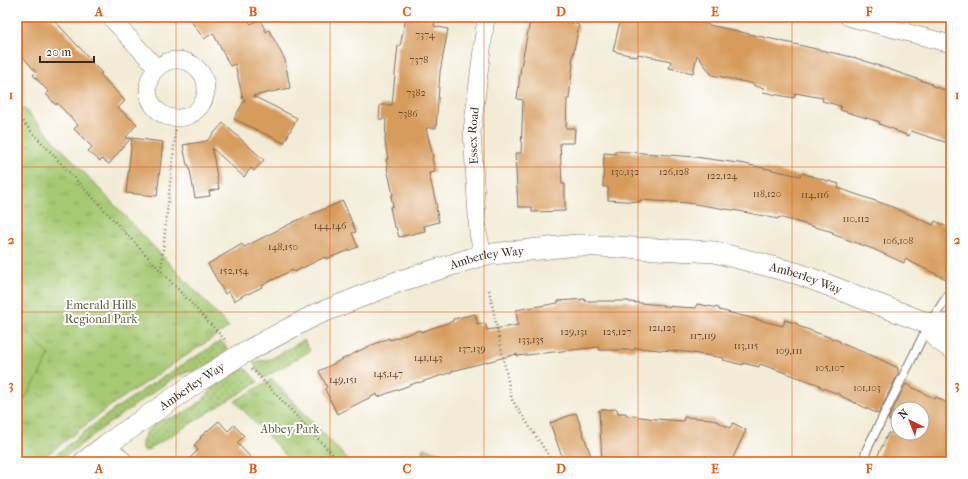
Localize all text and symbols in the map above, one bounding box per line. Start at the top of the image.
text: A [94,4,104,19]
text: B [249,4,258,19]
text: C [403,4,412,19]
text: D [556,4,566,19]
text: E [711,4,719,19]
text: F [865,4,873,19]
house number: 7374 [415,29,436,41]
scale bar [40,38,94,64]
text: 20 m [46,45,71,59]
house number: 7378 [410,54,428,66]
text: 1 [9,87,14,102]
house number: 7382 [406,87,426,99]
text: 1 [955,87,960,102]
street label: Essex Road [465,106,482,165]
house number: 7386 [398,108,418,120]
house number: 130,132 [611,166,639,178]
house number: 126,128 [659,166,689,178]
house number: 122,124 [707,170,738,182]
house number: 118,120 [753,188,781,200]
house number: 114,116 [801,189,830,201]
house number: 110,112 [843,213,869,225]
house number: 144,146 [314,220,347,232]
text: 2 [8,232,15,247]
text: 2 [954,232,961,247]
house number: 106,108 [883,235,913,247]
house number: 148,150 [268,241,298,253]
street label: Amberley Way [447,244,525,272]
street label: Amberley Way [767,259,845,297]
house number: 152,154 [220,265,250,277]
park label: Emerald Hills Regional Park [65,298,138,326]
house number: 121,123 [648,322,676,334]
house number: 129,131 [560,326,588,338]
house number: 125,127 [603,326,631,338]
house number: 117,119 [690,330,716,342]
house number: 133,135 [518,334,544,346]
house number: 113,115 [734,340,758,352]
house number: 137,139 [458,343,486,355]
house number: 109,111 [775,345,803,357]
house number: 141,143 [414,352,442,364]
street label: Amberley Way [156,359,228,414]
house number: 105,107 [815,362,845,374]
house number: 145,147 [373,368,403,380]
house number: 149,151 [329,374,357,386]
text: 3 [8,377,14,393]
text: 3 [954,377,960,393]
house number: 101,103 [853,382,881,394]
north arrow [890,401,930,441]
text: N [896,406,911,422]
park label: Abbey Park [260,422,320,436]
text: A [94,461,104,476]
text: B [249,461,258,476]
text: C [403,461,412,476]
text: D [556,461,566,476]
text: E [711,461,719,476]
text: F [865,461,873,476]

